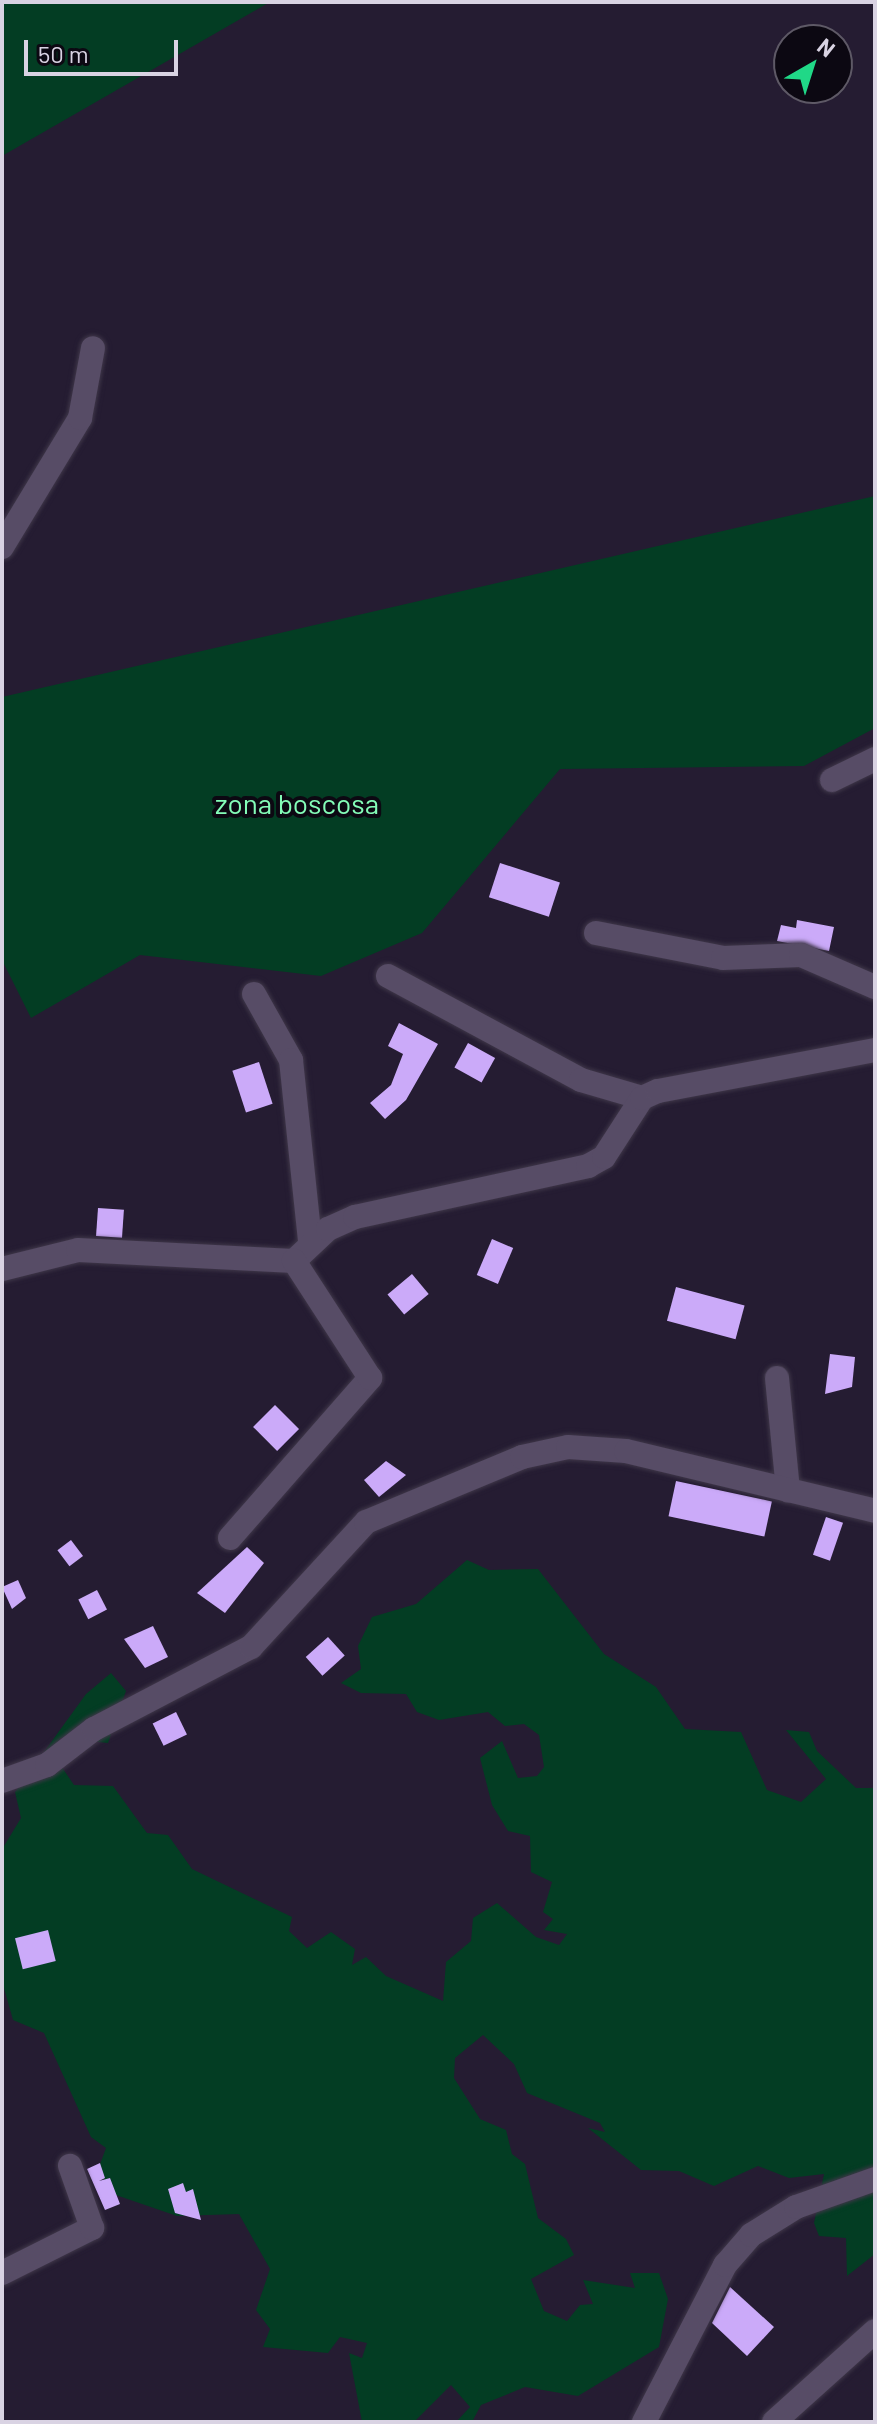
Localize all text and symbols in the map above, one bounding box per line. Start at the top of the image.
scale bar [28,24,182,74]
north arrow [773,24,853,104]
text: N [813,32,841,62]
text: 50 m [38,39,89,68]
park label: zona boscosa [215,786,379,820]

